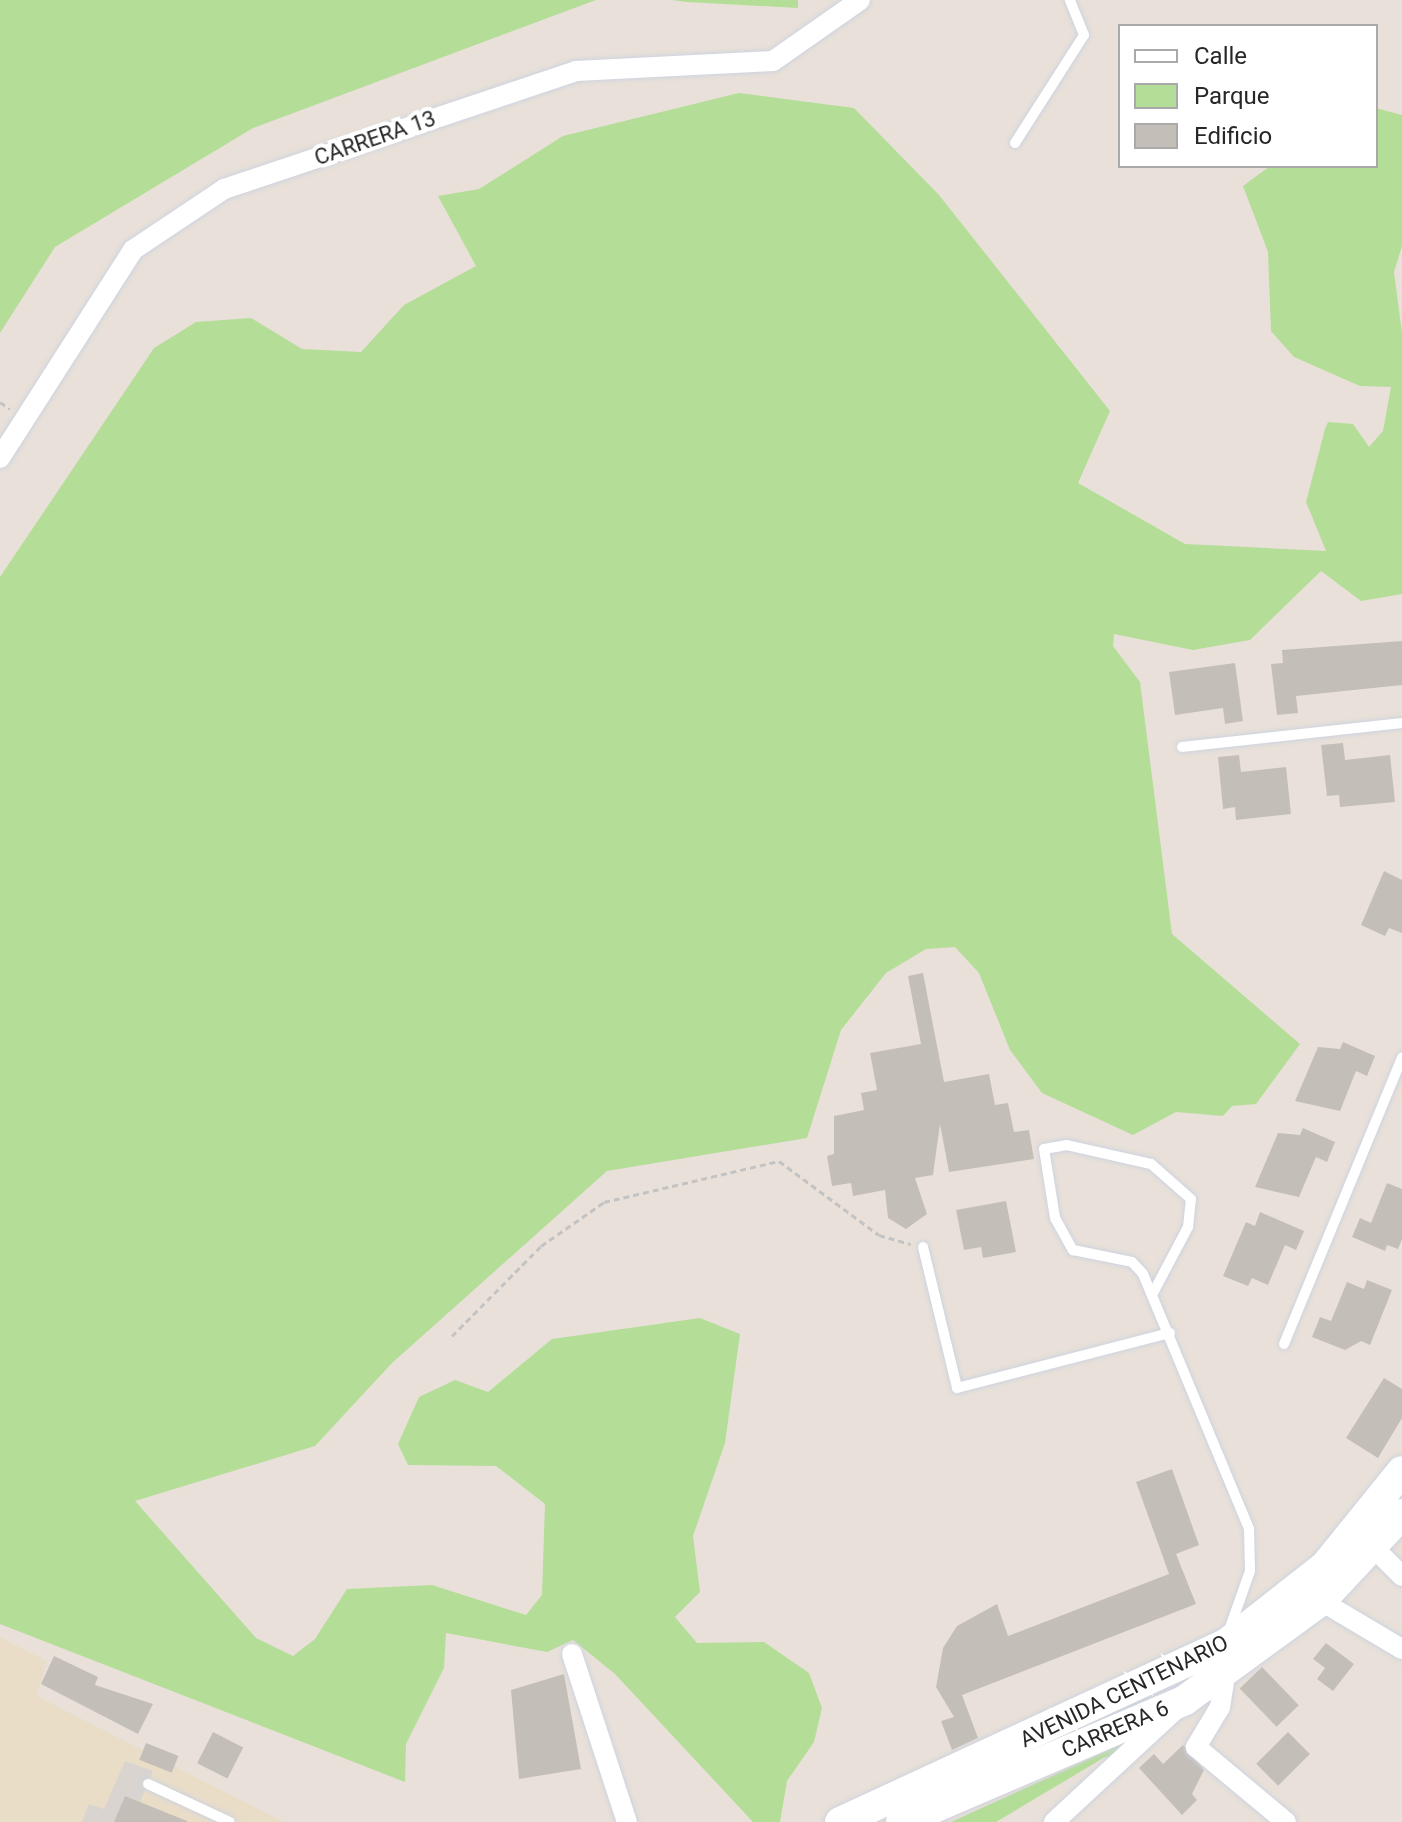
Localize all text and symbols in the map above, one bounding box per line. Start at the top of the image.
legend [1118,24,1378,168]
text: Calle [1194,42,1247,70]
text: Parque [1194,82,1270,110]
street label: CARRERA 13 [311,105,439,171]
text: Edificio [1194,122,1272,150]
street label: AVENIDA CENTENARIO [1016,1629,1232,1753]
street label: CARRERA 6 [1057,1695,1173,1763]

